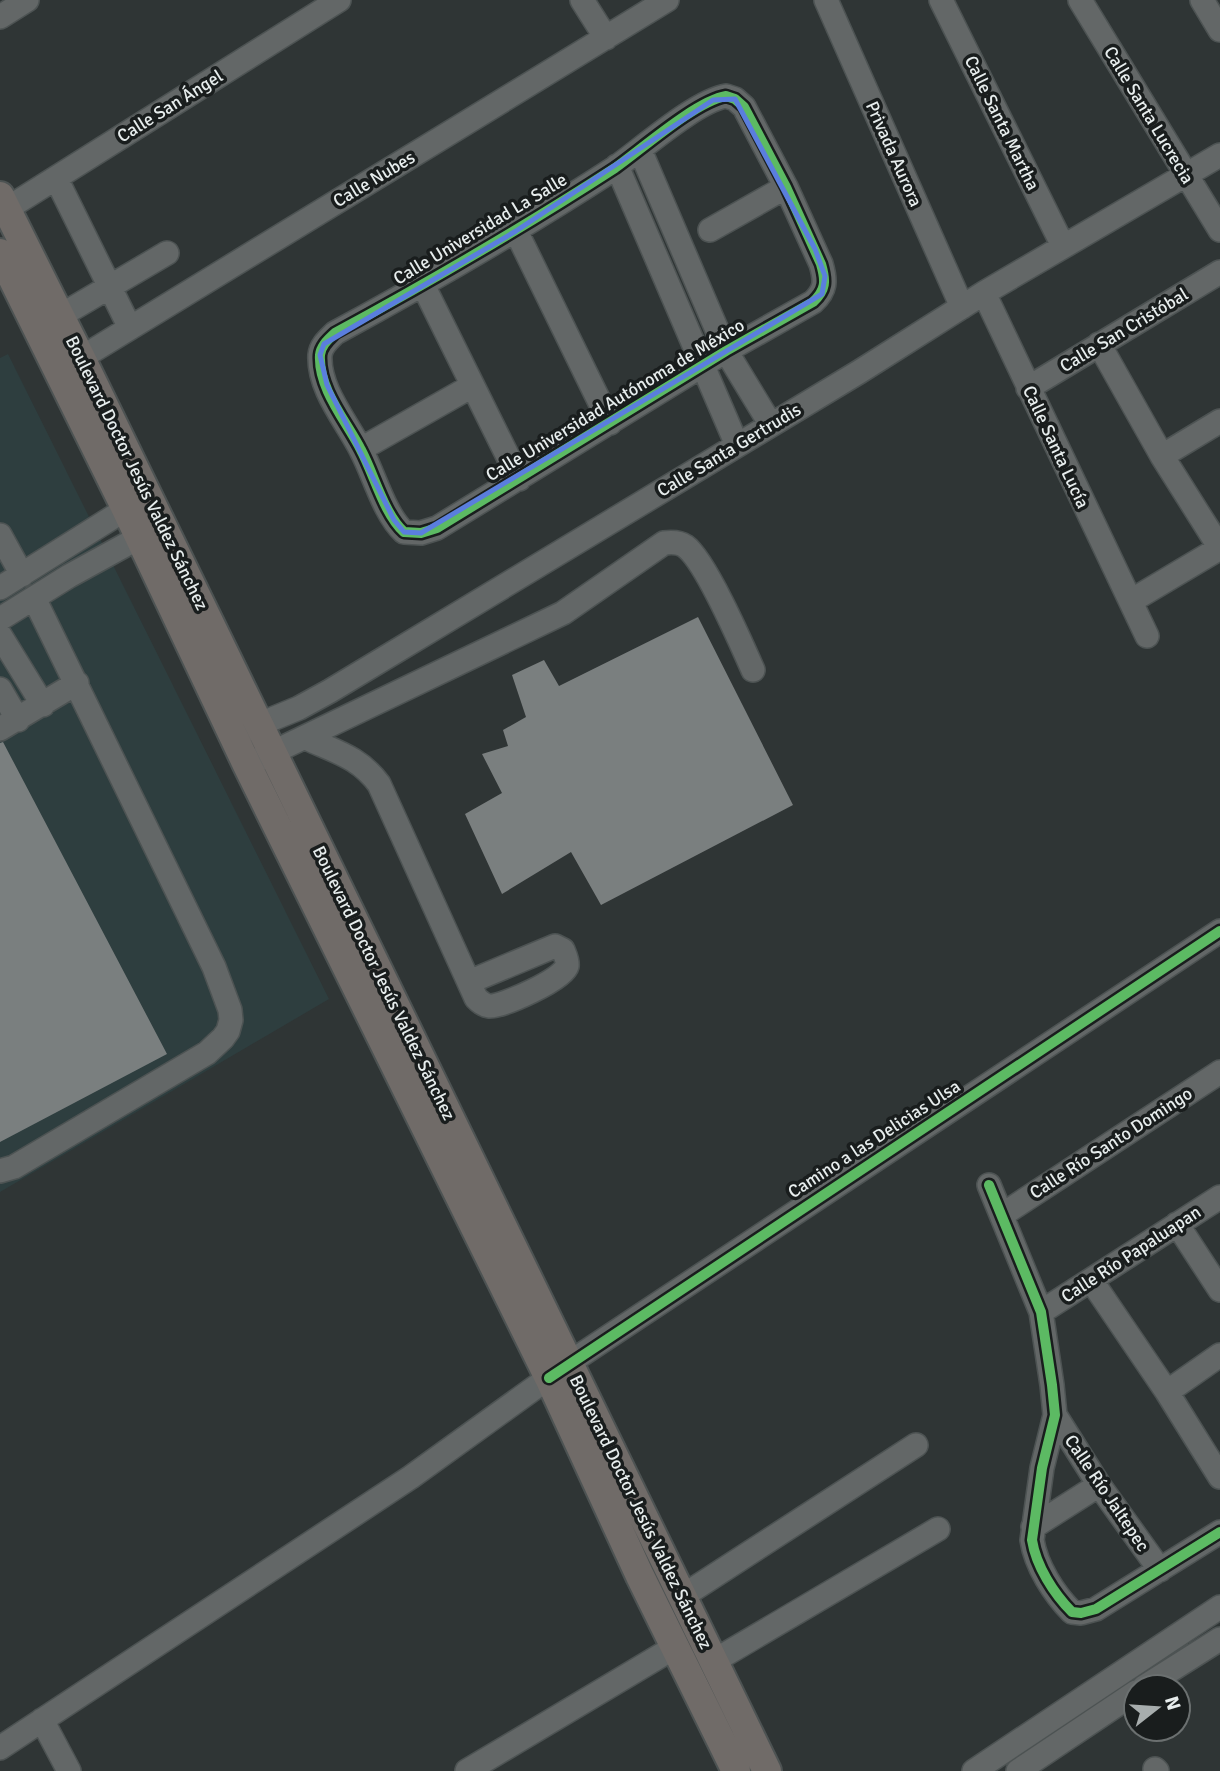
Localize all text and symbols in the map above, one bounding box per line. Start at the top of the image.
street label: Calle Santa Lucrecia [1099,42,1199,188]
street label: Calle Santa Martha [960,52,1044,194]
street label: Calle San Ángel [113,65,227,147]
street label: Privada Aurora [861,98,927,210]
street label: Calle Nubes [329,146,419,212]
street label: Calle Universidad La Salle [389,168,571,290]
street label: Calle San Cristóbal [1056,283,1192,377]
street label: Calle Universidad Autónoma de México [482,314,748,486]
street label: Boulevard Doctor Jesús Valdez Sánchez [61,332,213,614]
street label: Calle Santa Lucía [1018,382,1094,512]
street label: Calle Santa Gertrudis [653,398,805,502]
street label: Boulevard Doctor Jesús Valdez Sánchez [308,842,460,1124]
street label: Camino a las Delicias Ulsa [784,1075,964,1203]
street label: Calle Río Santo Domingo [1026,1082,1196,1204]
street label: Calle Río Papaluapan [1057,1201,1205,1307]
street label: Boulevard Doctor Jesús Valdez Sánchez [565,1371,717,1653]
street label: Calle Río Jaltepec [1060,1431,1154,1555]
north arrow [1122,1673,1192,1743]
text: N [1159,1693,1186,1713]

